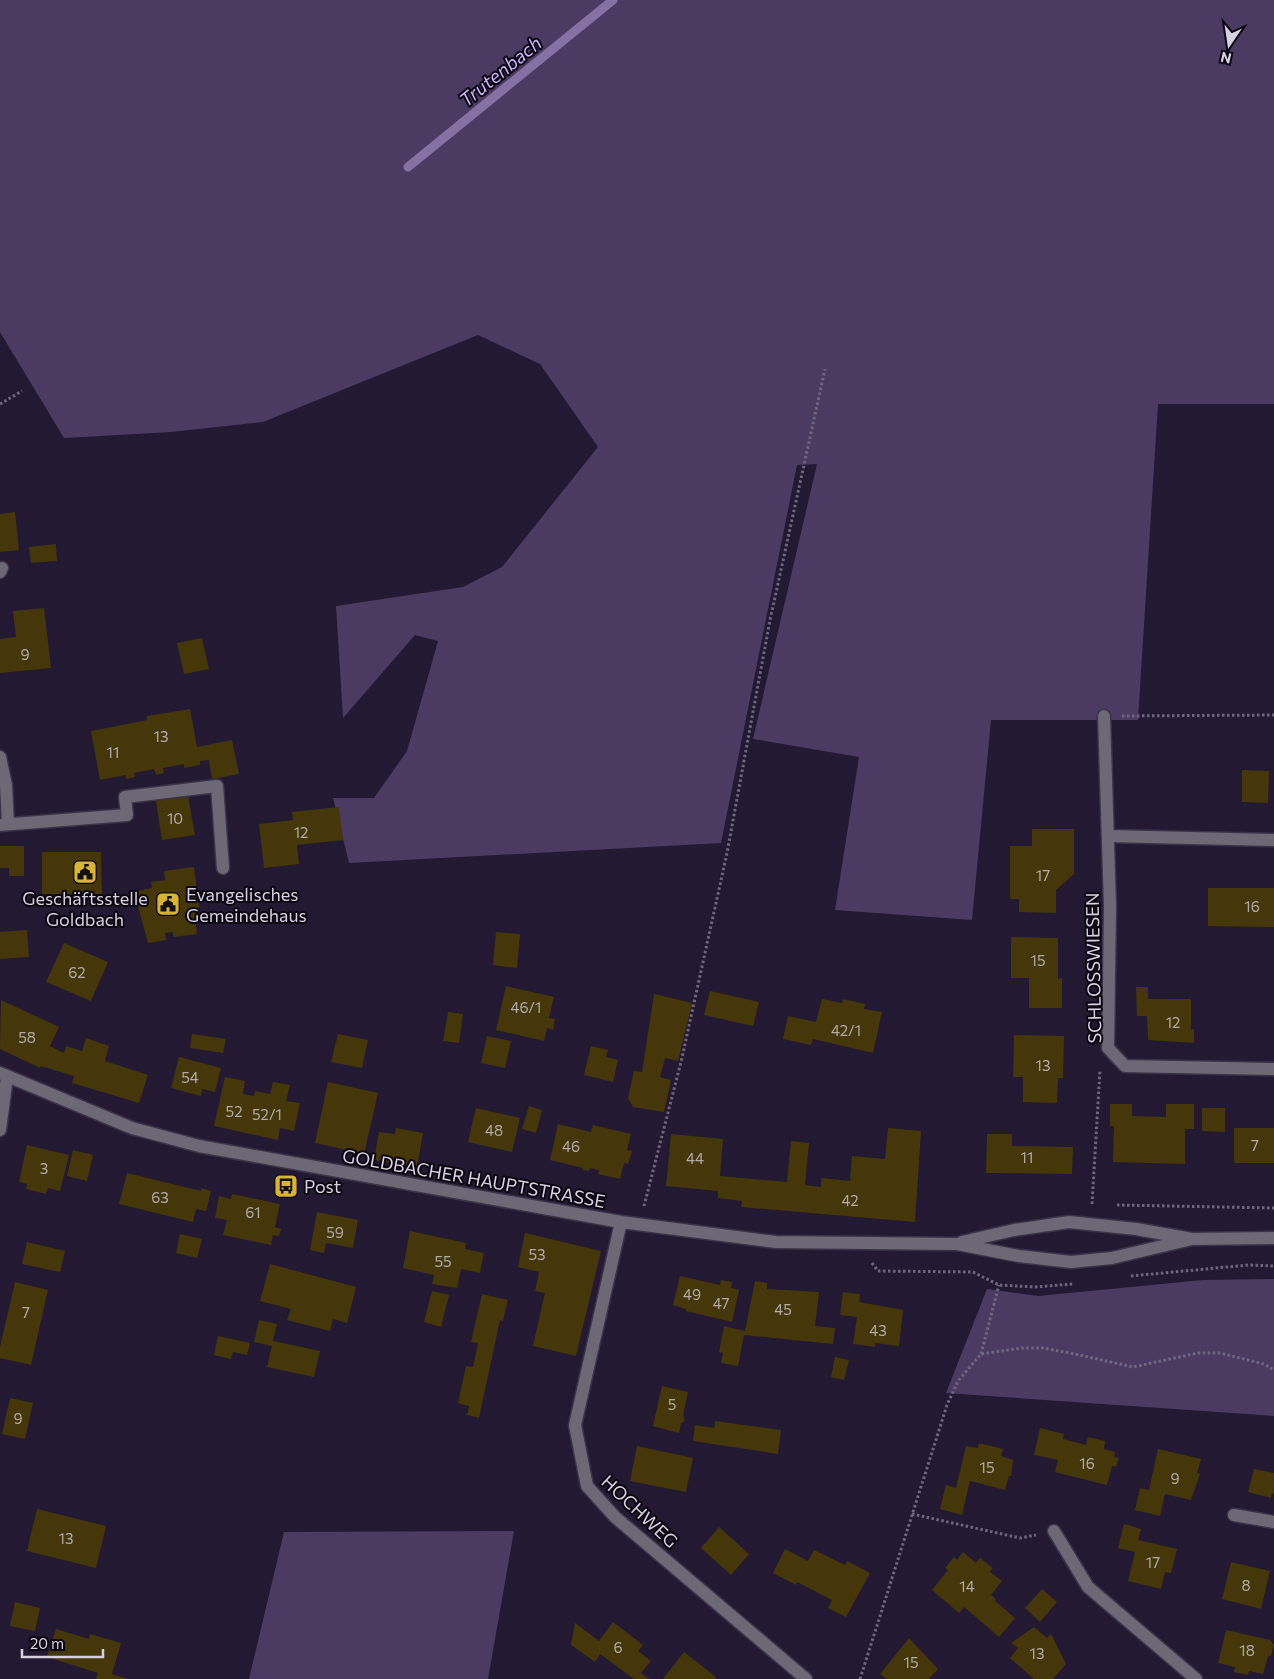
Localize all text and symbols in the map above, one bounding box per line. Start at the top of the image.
north arrow [1204,20,1254,70]
water label: Trutenbach [454,31,546,111]
text: N [1219,49,1233,68]
house number: 9 [20,645,30,663]
house number: 13 [154,727,168,745]
house number: 11 [107,743,119,761]
house number: 10 [167,809,183,827]
house number: 12 [294,823,308,841]
public building icon: Geschäftsstelle Goldbach [72,859,98,885]
house number: 17 [1036,866,1050,884]
place label: Evangelisches Gemeindehaus [186,883,307,926]
place label: Geschäftsstelle Goldbach [22,887,148,930]
public building icon: Evangelisches Gemeindehaus [155,891,181,917]
street label: SCHLOSSWIESEN [1081,892,1105,1044]
house number: 16 [1244,897,1260,915]
house number: 15 [1030,951,1046,969]
house number: 62 [68,963,86,981]
house number: 46/1 [511,998,541,1016]
house number: 12 [1166,1013,1180,1031]
house number: 42/1 [831,1021,861,1039]
house number: 58 [18,1028,36,1046]
house number: 13 [1036,1056,1050,1074]
house number: 54 [181,1068,199,1086]
house number: 52 [226,1102,242,1120]
house number: 52/1 [252,1105,282,1123]
house number: 48 [485,1121,503,1139]
house number: 7 [1251,1136,1259,1154]
house number: 46 [562,1137,580,1155]
street label: GOLDBACHER HAUPTSTRASSE [341,1144,607,1212]
house number: 11 [1021,1148,1033,1166]
house number: 44 [686,1149,704,1167]
house number: 3 [40,1159,48,1177]
bus stop icon: Post [273,1173,299,1199]
place label: Post [304,1175,341,1197]
house number: 63 [151,1188,169,1206]
house number: 42 [841,1191,859,1209]
house number: 61 [245,1203,261,1221]
house number: 59 [326,1223,344,1241]
house number: 53 [528,1245,546,1263]
house number: 55 [434,1252,452,1270]
house number: 49 [683,1285,701,1303]
house number: 47 [713,1294,729,1312]
house number: 45 [774,1300,792,1318]
house number: 7 [22,1303,30,1321]
house number: 43 [869,1321,887,1339]
house number: 5 [668,1395,676,1413]
house number: 9 [13,1409,23,1427]
house number: 16 [1079,1454,1095,1472]
house number: 15 [979,1458,995,1476]
house number: 9 [1170,1469,1180,1487]
street label: HOCHWEG [597,1470,683,1552]
house number: 13 [59,1529,73,1547]
house number: 17 [1146,1553,1160,1571]
house number: 8 [1241,1576,1251,1594]
house number: 14 [959,1577,975,1595]
scale bar [22,1626,104,1658]
text: 20 m [30,1634,64,1652]
house number: 6 [613,1638,623,1656]
house number: 18 [1239,1641,1255,1659]
house number: 13 [1030,1644,1044,1662]
house number: 15 [903,1653,919,1671]

